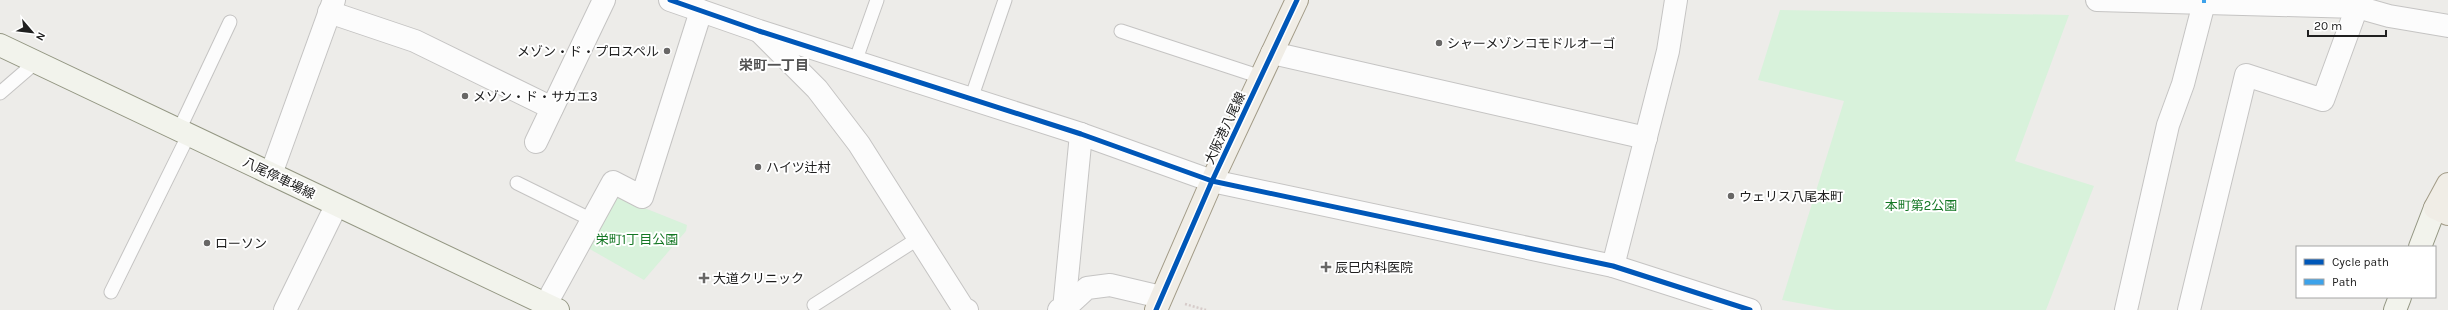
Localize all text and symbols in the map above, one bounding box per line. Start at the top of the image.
north arrow [12,12,52,52]
scale bar [2308,12,2386,38]
text: 20 m [2314,19,2342,33]
text: N [33,30,48,43]
place label: シャーメゾンコモドルオーゴ [1447,36,1615,51]
marker: シャーメゾンコモドルオーゴ [1434,38,1444,48]
place label: メゾン・ド・プロスペル [517,44,659,59]
marker: メゾン・ド・プロスペル [662,46,672,56]
district label: 栄町一丁目 [739,57,809,74]
place label: メゾン・ド・サカエ3 [473,89,598,104]
street label: 大阪港八尾線 [1202,89,1248,167]
marker: メゾン・ド・サカエ3 [460,91,470,101]
street label: 八尾停車場線 [241,154,317,202]
place label: ハイツ辻村 [766,160,831,175]
marker: ハイツ辻村 [753,162,763,172]
place label: ウェリス八尾本町 [1739,189,1843,204]
marker: ウェリス八尾本町 [1726,191,1736,201]
park label: 本町第2公園 [1885,198,1957,213]
park label: 栄町1丁目公園 [596,232,678,247]
place label: ローソン [215,236,267,251]
marker: ローソン [202,238,212,248]
legend [2296,246,2436,298]
text: Cycle path [2332,255,2389,269]
place label: 辰巳内科医院 [1335,260,1413,275]
marker: 辰巳内科医院 [1320,261,1332,273]
place label: 大道クリニック [713,271,804,286]
marker: 大道クリニック [698,272,710,284]
text: Path [2332,275,2357,289]

